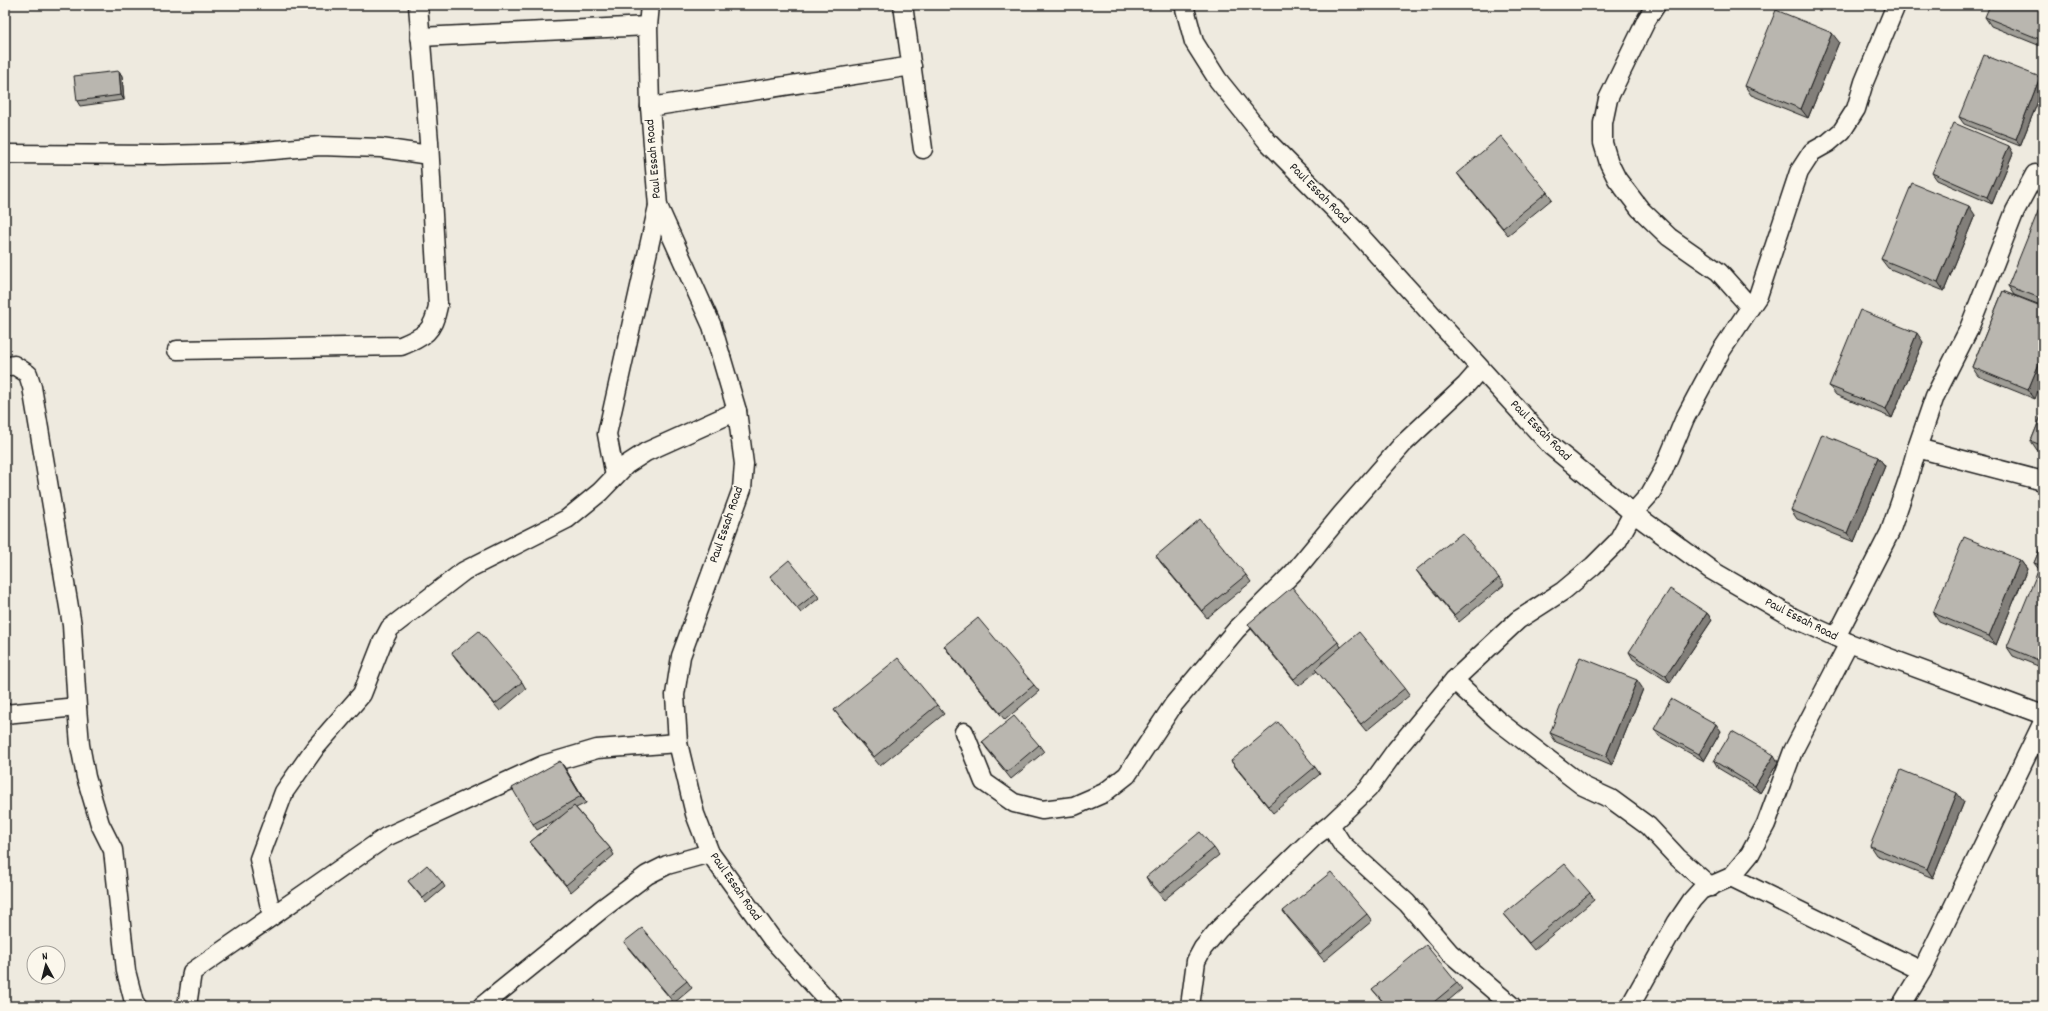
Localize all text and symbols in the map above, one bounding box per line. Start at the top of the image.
street label: Paul Essah Road [641,118,667,200]
street label: Paul Essah Road [1284,159,1354,229]
street label: Paul Essah Road [1505,396,1575,466]
street label: Paul Essah Road [705,484,749,566]
street label: Paul Essah Road [1761,593,1841,647]
street label: Paul Essah Road [704,849,766,925]
north arrow [26,945,66,985]
text: N [41,949,49,965]

